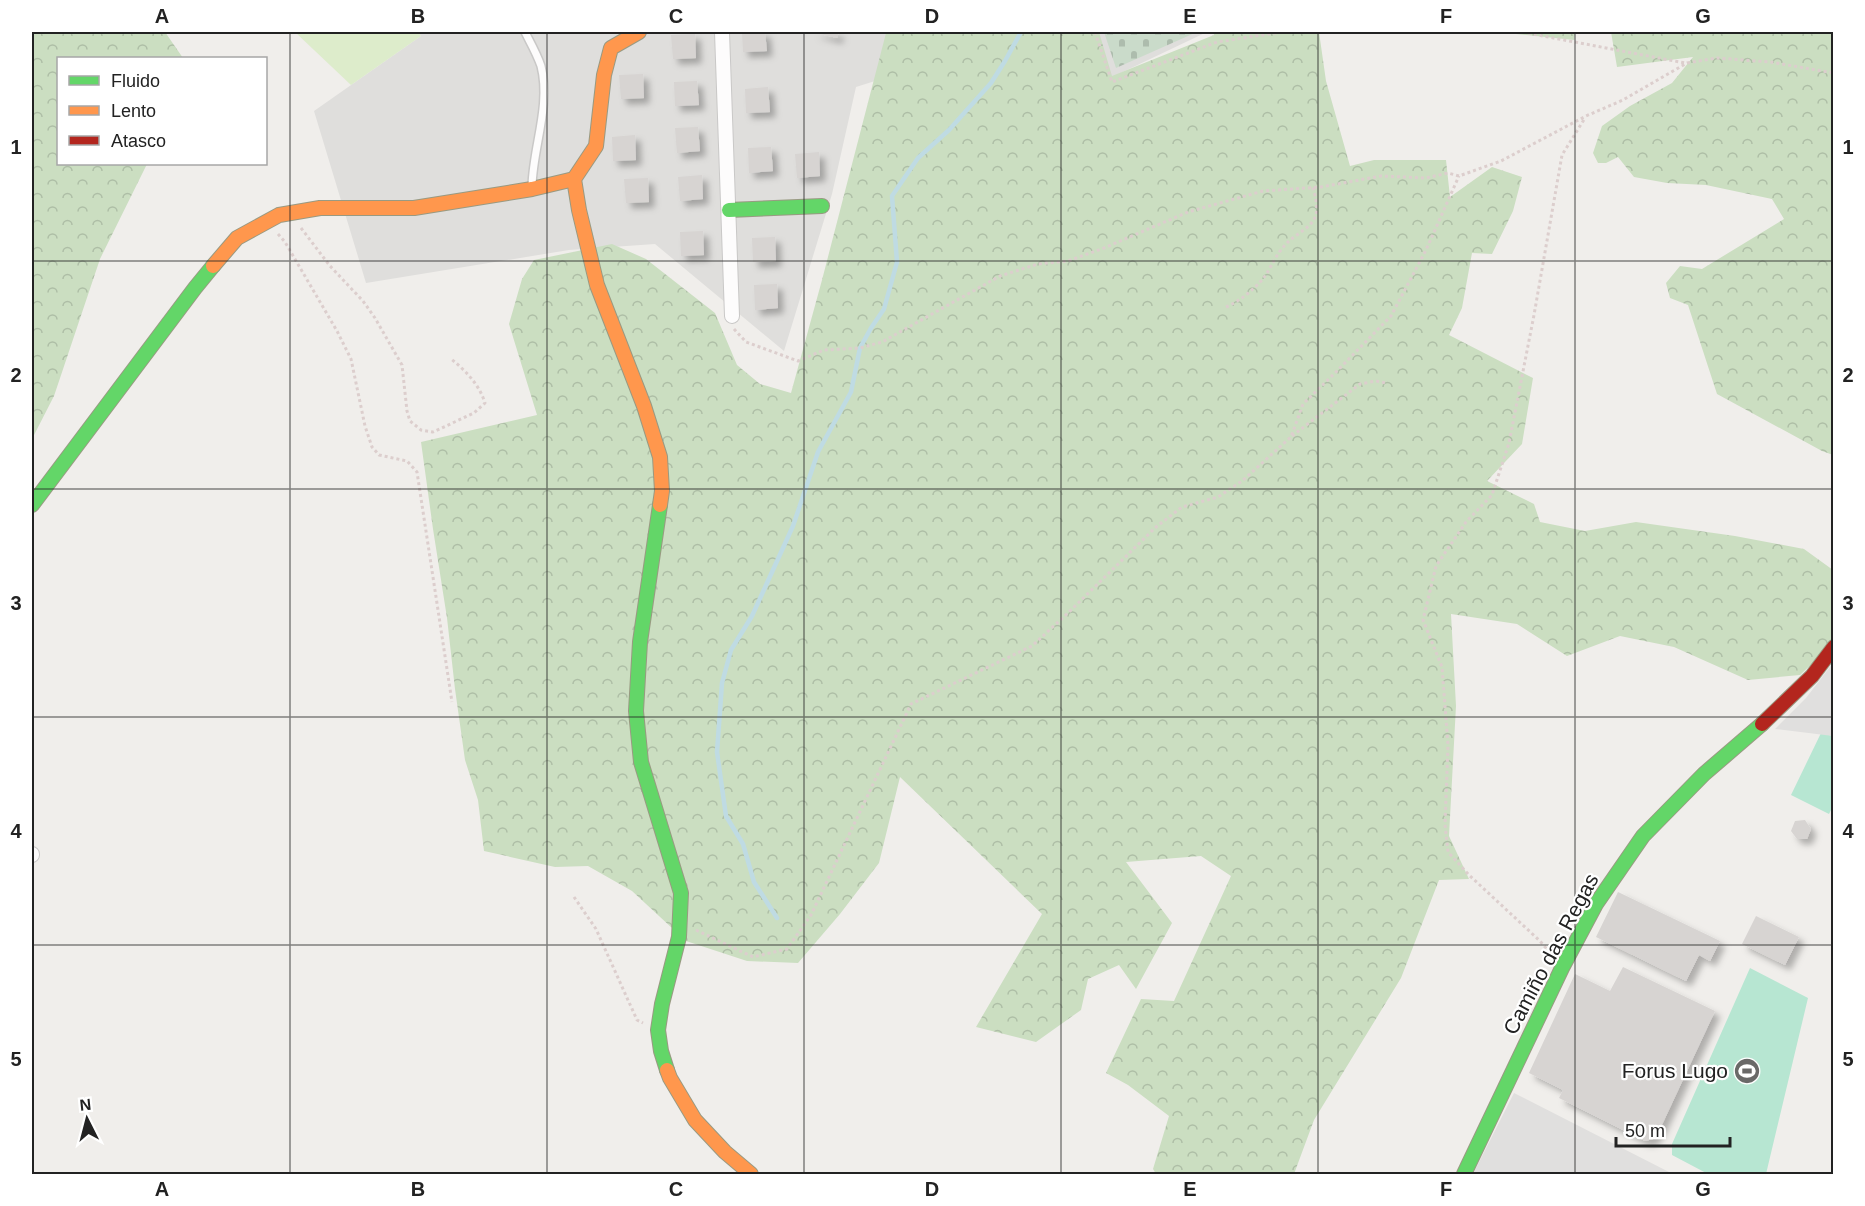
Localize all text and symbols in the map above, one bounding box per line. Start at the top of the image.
text: A [155,5,169,27]
text: B [411,5,425,27]
text: C [669,5,683,27]
text: D [925,5,939,27]
text: E [1183,5,1197,27]
text: F [1440,5,1452,27]
text: G [1695,5,1711,27]
legend [57,57,267,165]
text: Fluido [111,71,160,91]
text: Lento [111,101,156,121]
text: Atasco [111,131,166,151]
text: 1 [10,136,22,158]
text: 1 [1842,136,1854,158]
text: 2 [10,364,22,386]
text: 2 [1842,364,1854,386]
text: 3 [10,592,22,614]
text: 3 [1842,592,1854,614]
text: 4 [10,820,22,842]
text: 4 [1842,820,1854,842]
street label: Camiño das Regas [1498,870,1603,1038]
text: 5 [10,1048,22,1070]
text: 5 [1842,1048,1854,1070]
sports icon: Forus Lugo [1732,1056,1762,1086]
place label: Forus Lugo [1622,1059,1728,1082]
north arrow [57,1089,117,1149]
text: N [79,1096,92,1114]
scale bar [1616,1110,1730,1148]
text: 50 m [1625,1121,1665,1141]
text: A [155,1178,169,1200]
text: B [411,1178,425,1200]
text: C [669,1178,683,1200]
text: D [925,1178,939,1200]
text: E [1183,1178,1197,1200]
text: F [1440,1178,1452,1200]
text: G [1695,1178,1711,1200]

